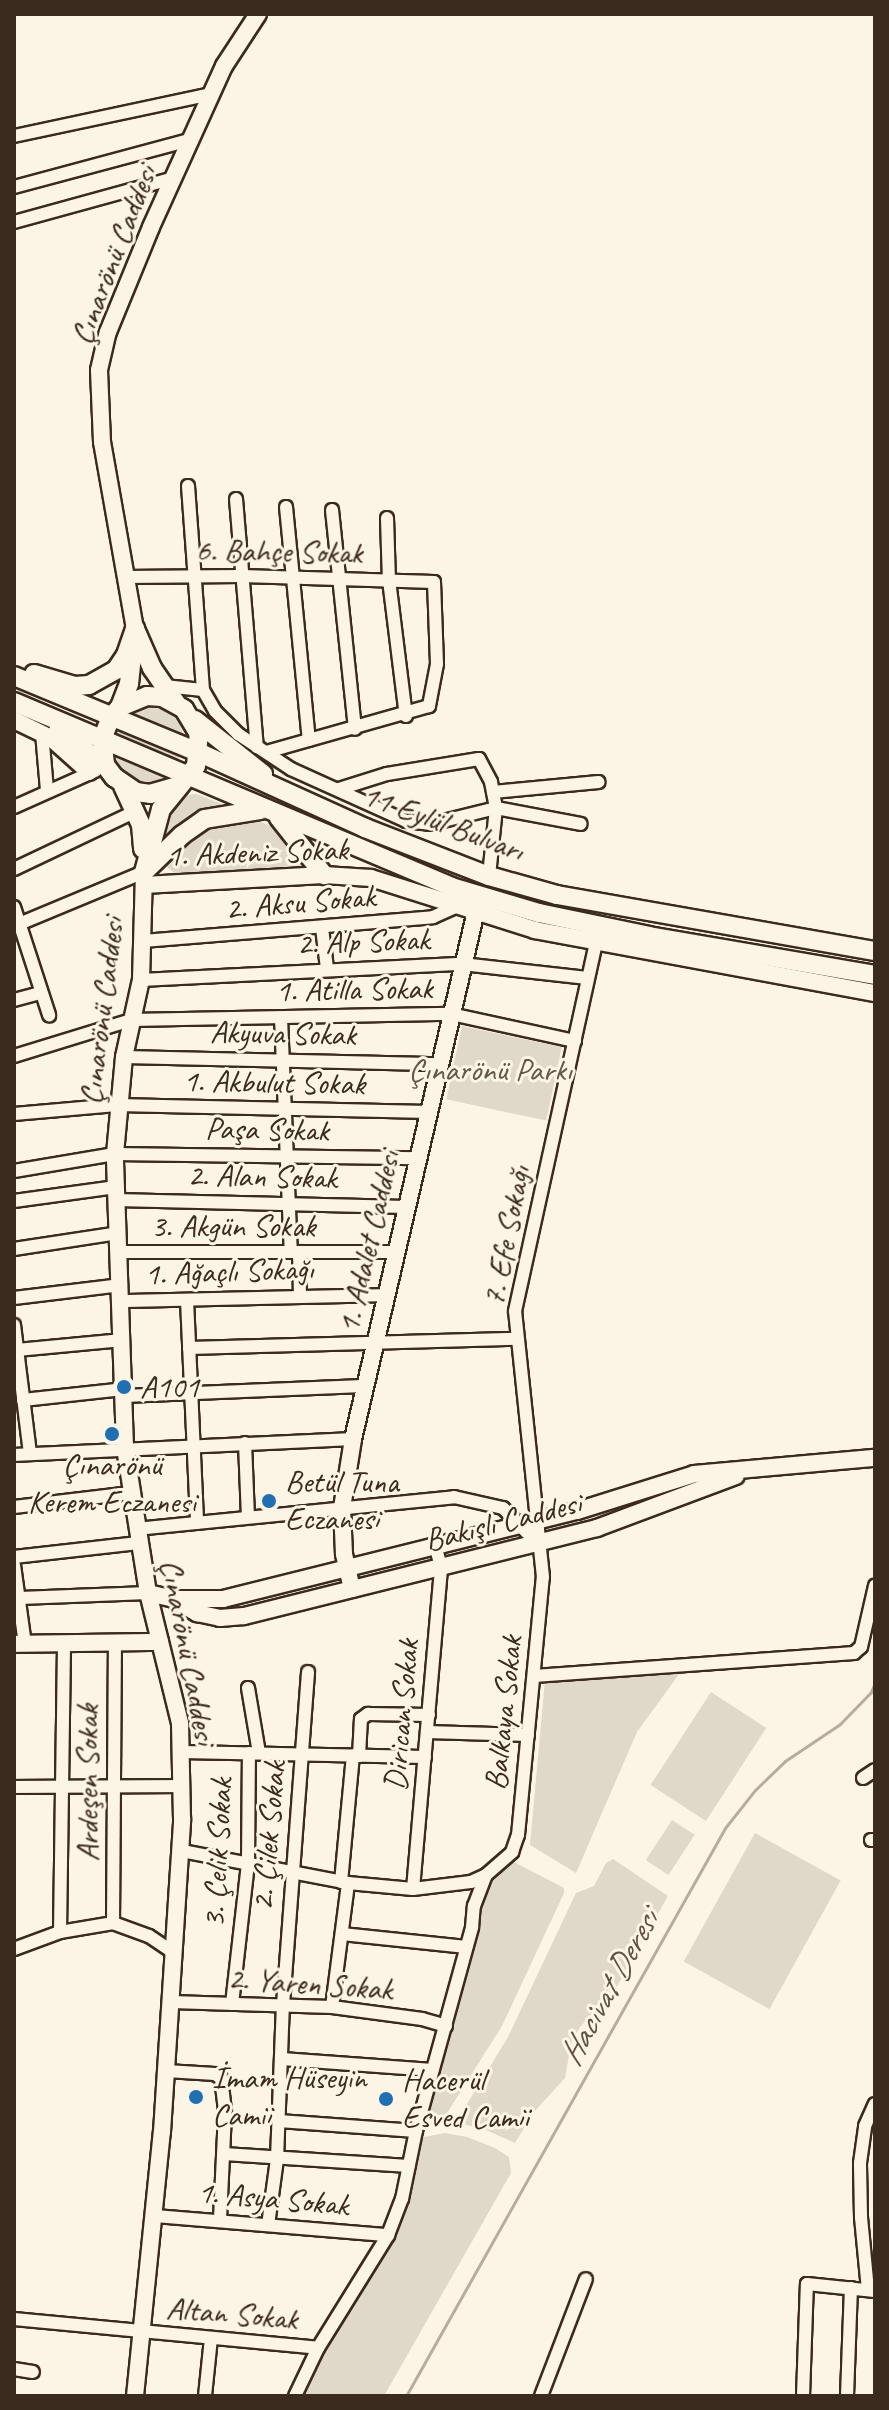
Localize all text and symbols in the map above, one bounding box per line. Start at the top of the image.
street label: Çınarönü Caddesi [62,160,166,350]
street label: 6. Bahçe Sokak [196,531,362,573]
street label: 11 Eylül Bulvarı [357,776,529,870]
street label: 1. Akdeniz Sokak [166,831,348,875]
street label: 2. Aksu Sokak [224,877,376,929]
street label: Çınarönü Caddesi [71,915,133,1107]
street label: 2. Alp Sokak [296,920,430,964]
street label: 1. Atilla Sokak [276,969,432,1011]
street label: Akyuva Sokak [210,1014,356,1054]
park label: Çınarönü Parkı [408,1051,572,1089]
street label: 1. Akbulut Sokak [184,1062,364,1104]
street label: Paşa Sokak [205,1110,329,1150]
street label: 1. Adalet Caddesi [329,1147,409,1337]
street label: 2. Alan Sokak [187,1157,337,1197]
street label: 7. Efe Sokağı [475,1163,539,1309]
street label: 3. Akgün Sokak [151,1207,315,1245]
street label: 1. Ağaçlı Sokağı [144,1250,314,1294]
place label: A101 [140,1368,199,1406]
marker: A101 [115,1378,133,1396]
marker: Çınarönü Kerem Eczanesi [103,1425,121,1443]
place label: Çınarönü Kerem Eczanesi [28,1447,196,1522]
place label: Betül Tuna Eczanesi [285,1464,398,1539]
street label: Bakışlı Caddesi [421,1484,585,1560]
marker: Betül Tuna Eczanesi [260,1492,278,1510]
street label: Çınarönü Caddesi [151,1556,225,1748]
street label: Balkaya Sokak [477,1634,531,1792]
street label: Dirican Sokak [376,1638,428,1792]
street label: Ardeşen Sokak [69,1705,107,1861]
street label: 2. Çilek Sokak [243,1761,295,1911]
street label: 3. Çelik Sokak [195,1778,241,1928]
water label: Hacivat Deresi [549,1904,667,2072]
street label: 2. Yaren Sokak [227,1959,393,2009]
place label: İmam Hüseyin Camii [212,2060,366,2135]
place label: Hacerül Esved Camii [402,2062,530,2137]
marker: İmam Hüseyin Camii [187,2088,205,2106]
marker: Hacerül Esved Camii [377,2090,395,2108]
street label: 1. Asya Sokak [196,2173,350,2225]
street label: Altan Sokak [165,2289,299,2339]

